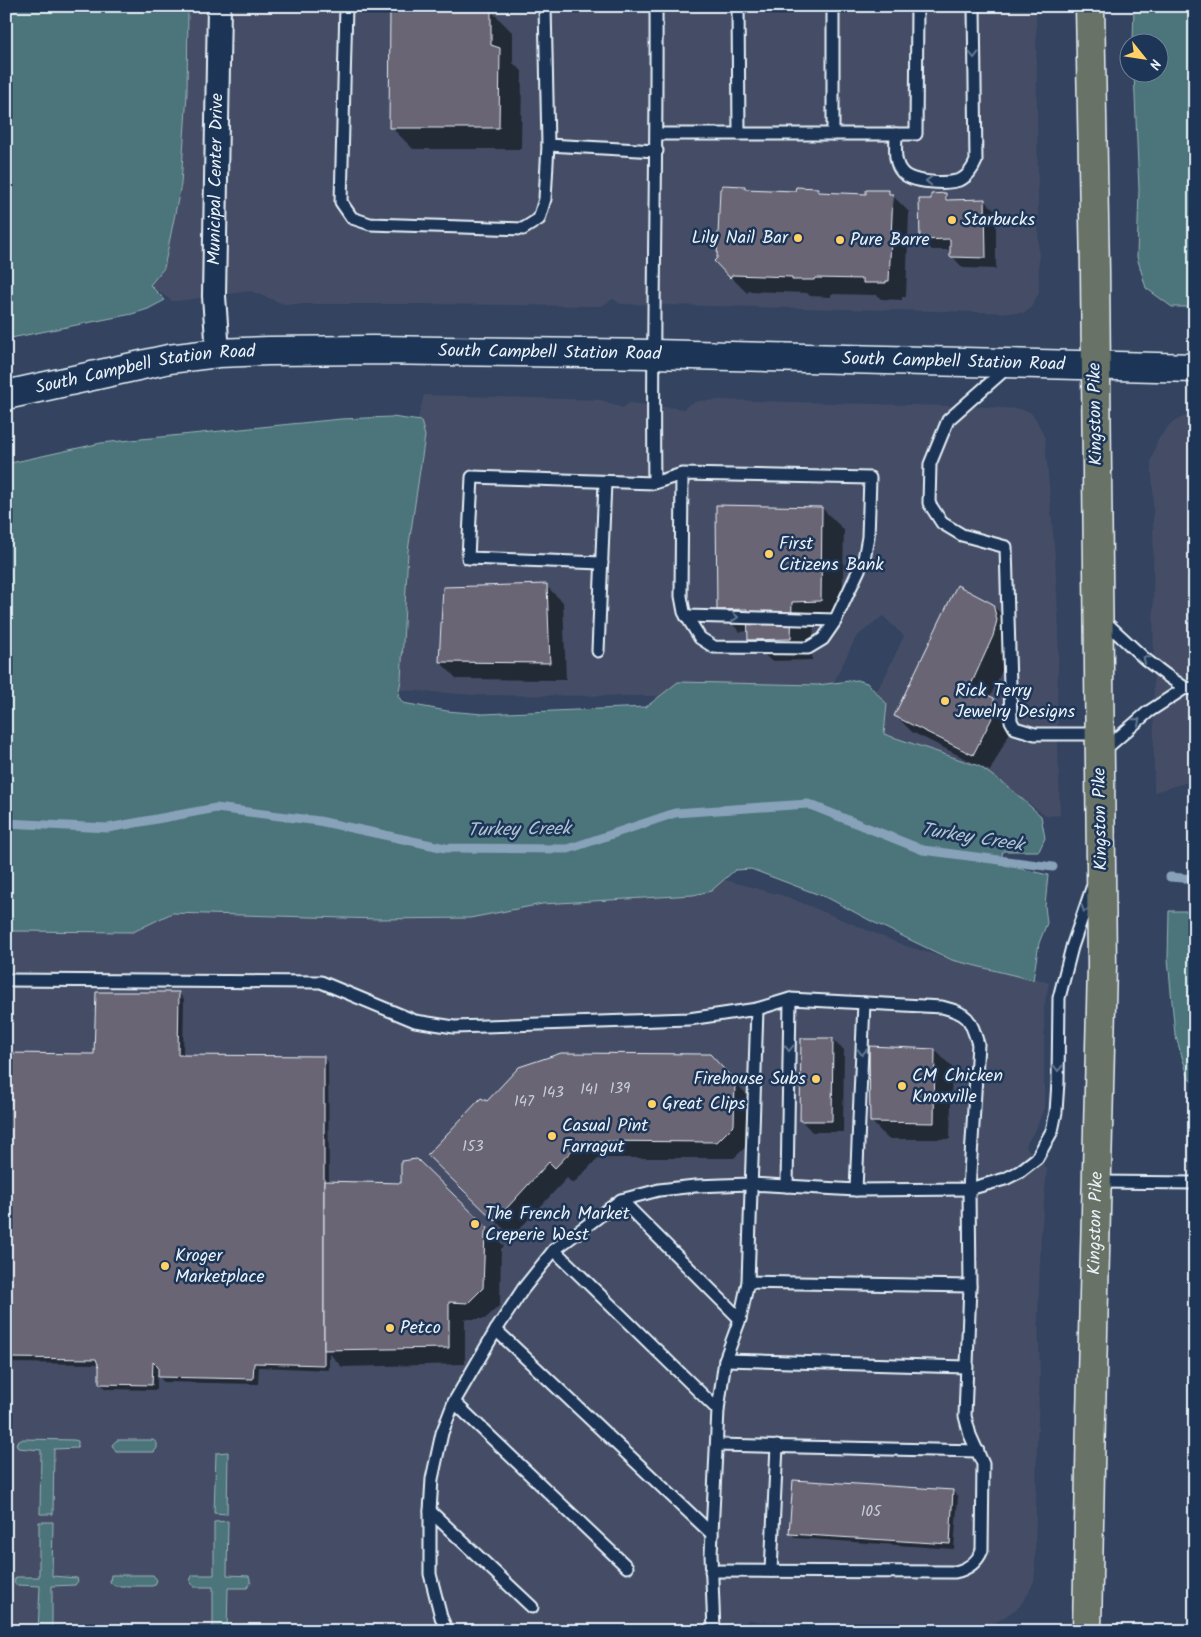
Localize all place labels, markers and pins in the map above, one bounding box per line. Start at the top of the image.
place label: Starbucks [962,206,1035,235]
marker: Starbucks [946,214,958,226]
place label: Lily Nail Bar [691,224,789,253]
place label: Pure Barre [850,226,930,255]
marker: Lily Nail Bar [792,232,804,244]
marker: Pure Barre [834,234,846,246]
place label: First Citizens Bank [779,530,884,580]
marker: First Citizens Bank [763,548,775,560]
place label: Rick Terry Jewelry Designs [955,677,1076,727]
marker: Rick Terry Jewelry Designs [939,695,951,707]
place label: CM Chicken Knoxville [912,1062,1003,1112]
place label: Firehouse Subs [693,1065,806,1094]
marker: Firehouse Subs [810,1073,822,1085]
marker: CM Chicken Knoxville [896,1080,908,1092]
place label: Great Clips [662,1090,746,1119]
marker: Great Clips [646,1098,658,1110]
place label: Casual Pint Farragut [562,1112,649,1162]
marker: Casual Pint Farragut [546,1130,558,1142]
place label: The French Market Creperie West [485,1200,631,1250]
marker: The French Market Creperie West [469,1218,481,1230]
place label: Kroger Marketplace [175,1242,265,1292]
marker: Kroger Marketplace [159,1260,171,1272]
place label: Petco [400,1314,441,1343]
marker: Petco [384,1322,396,1334]

